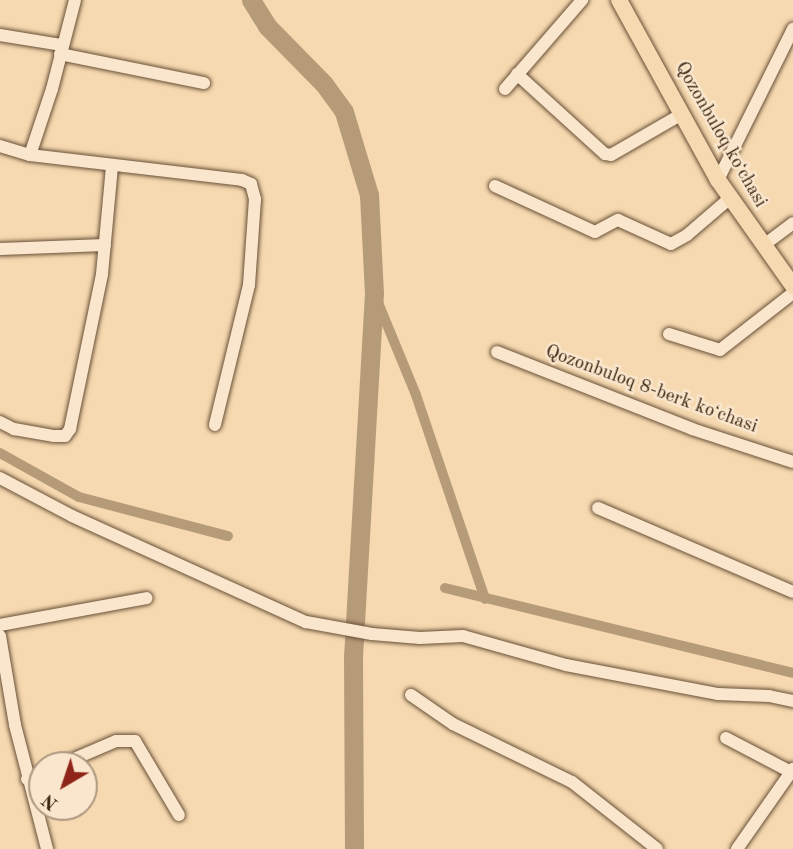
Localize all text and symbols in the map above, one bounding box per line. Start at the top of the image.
street label: Qozonbuloq koʻchasi [669,58,771,212]
street label: Qozonbuloq 8-berk koʻchasi [542,341,760,439]
north arrow [28,751,98,821]
text: N [39,789,62,813]

